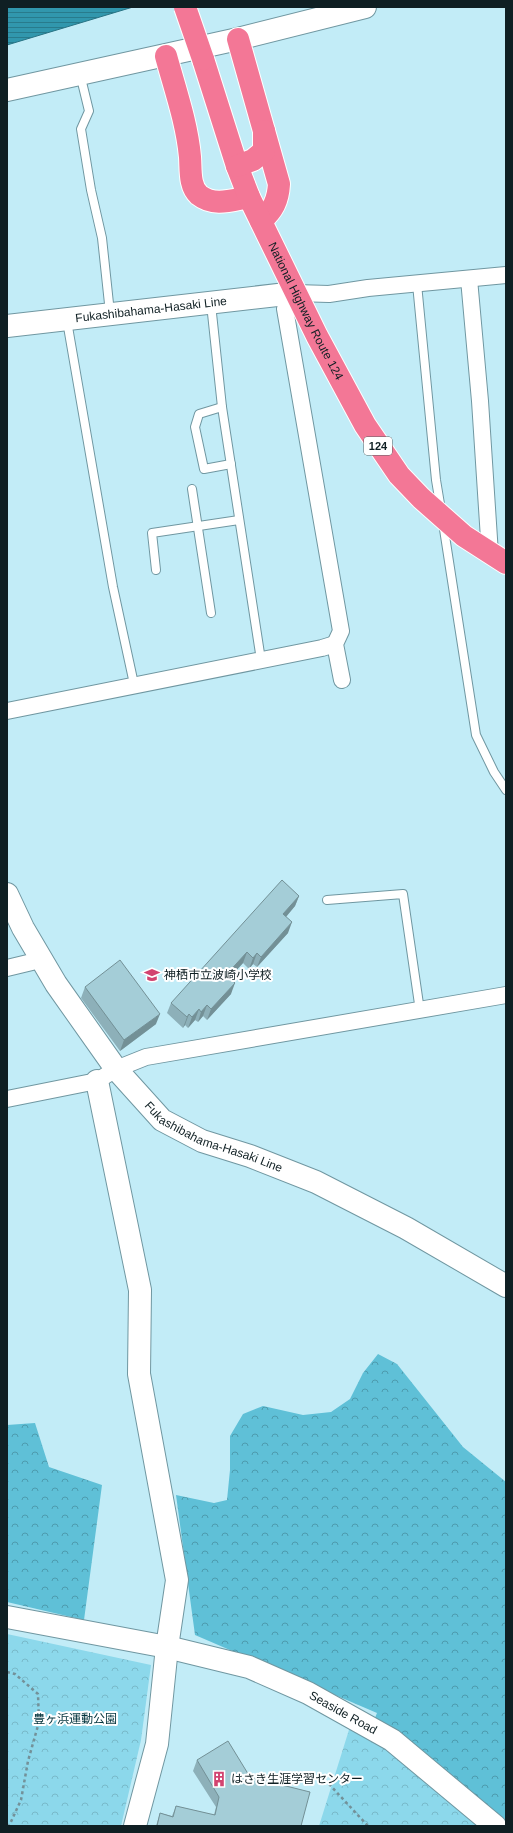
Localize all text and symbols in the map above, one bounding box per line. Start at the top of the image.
street label: National Highway Route 124 [265,240,347,383]
street label: Fukashibahama-Hasaki Line [75,294,228,325]
road number: 124 [364,437,392,455]
school or university icon: 神栖市立波崎小学校 [143,966,161,984]
place label: 神栖市立波崎小学校 [164,968,272,982]
street label: Fukashibahama-Hasaki Line [142,1099,285,1175]
street label: Seaside Road [307,1688,380,1737]
park label: 豊ヶ浜運動公園 [33,1712,117,1726]
building icon: はさき生涯学習センター [210,1770,228,1788]
place label: はさき生涯学習センター [231,1772,363,1786]

